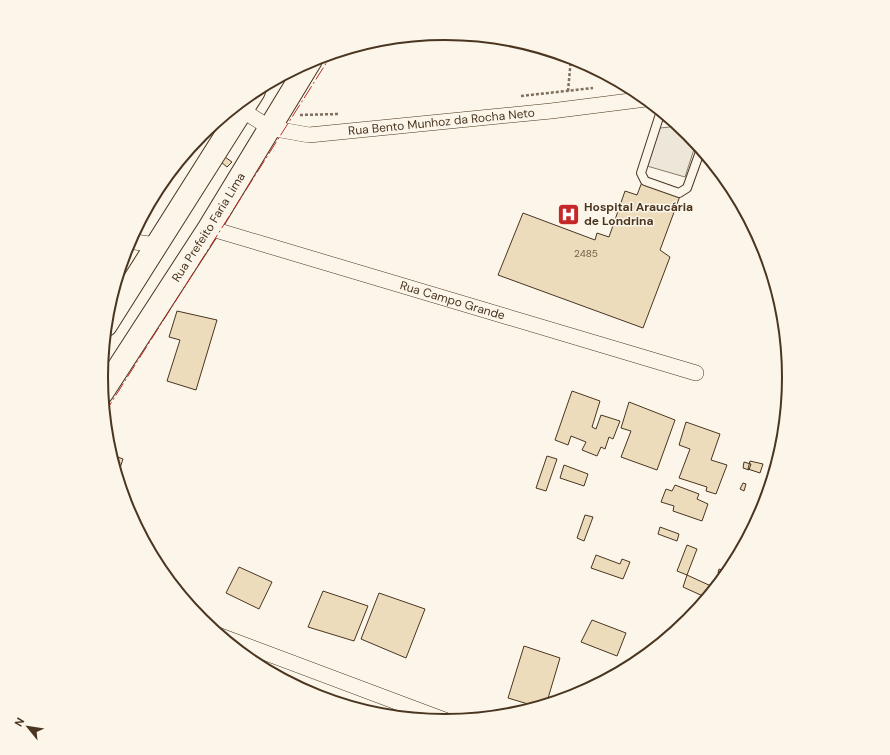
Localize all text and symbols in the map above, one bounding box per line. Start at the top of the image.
street label: Rua Bento Munhoz da Rocha Neto [347,105,536,139]
street label: Rua Prefeito Faria Lima [168,170,249,285]
place label: Hospital Araucária de Londrina [584,199,693,229]
hospital icon: Hospital Araucária de Londrina [556,201,582,227]
house number: 2485 [574,247,598,260]
street label: Rua Campo Grande [398,277,507,324]
north arrow [8,707,48,747]
text: N [11,715,27,729]

